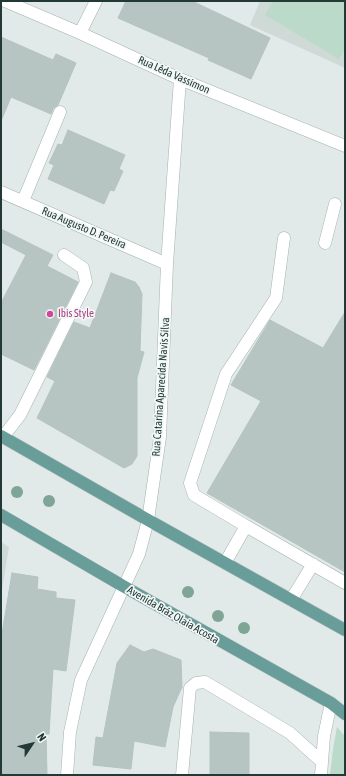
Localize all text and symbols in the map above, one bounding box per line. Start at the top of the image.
street label: Rua Lêda Vassimon [136,53,212,97]
street label: Rua Augusto D. Pereira [40,204,128,252]
place label: Ibis Style [58,307,94,321]
marker: Ibis Style [45,309,55,319]
street label: Rua Catarina Aparecida Navis Silva [150,317,172,457]
street label: Avenida Bráz Olaia Acosta [125,583,221,647]
north arrow [12,724,52,764]
text: N [35,731,49,743]

